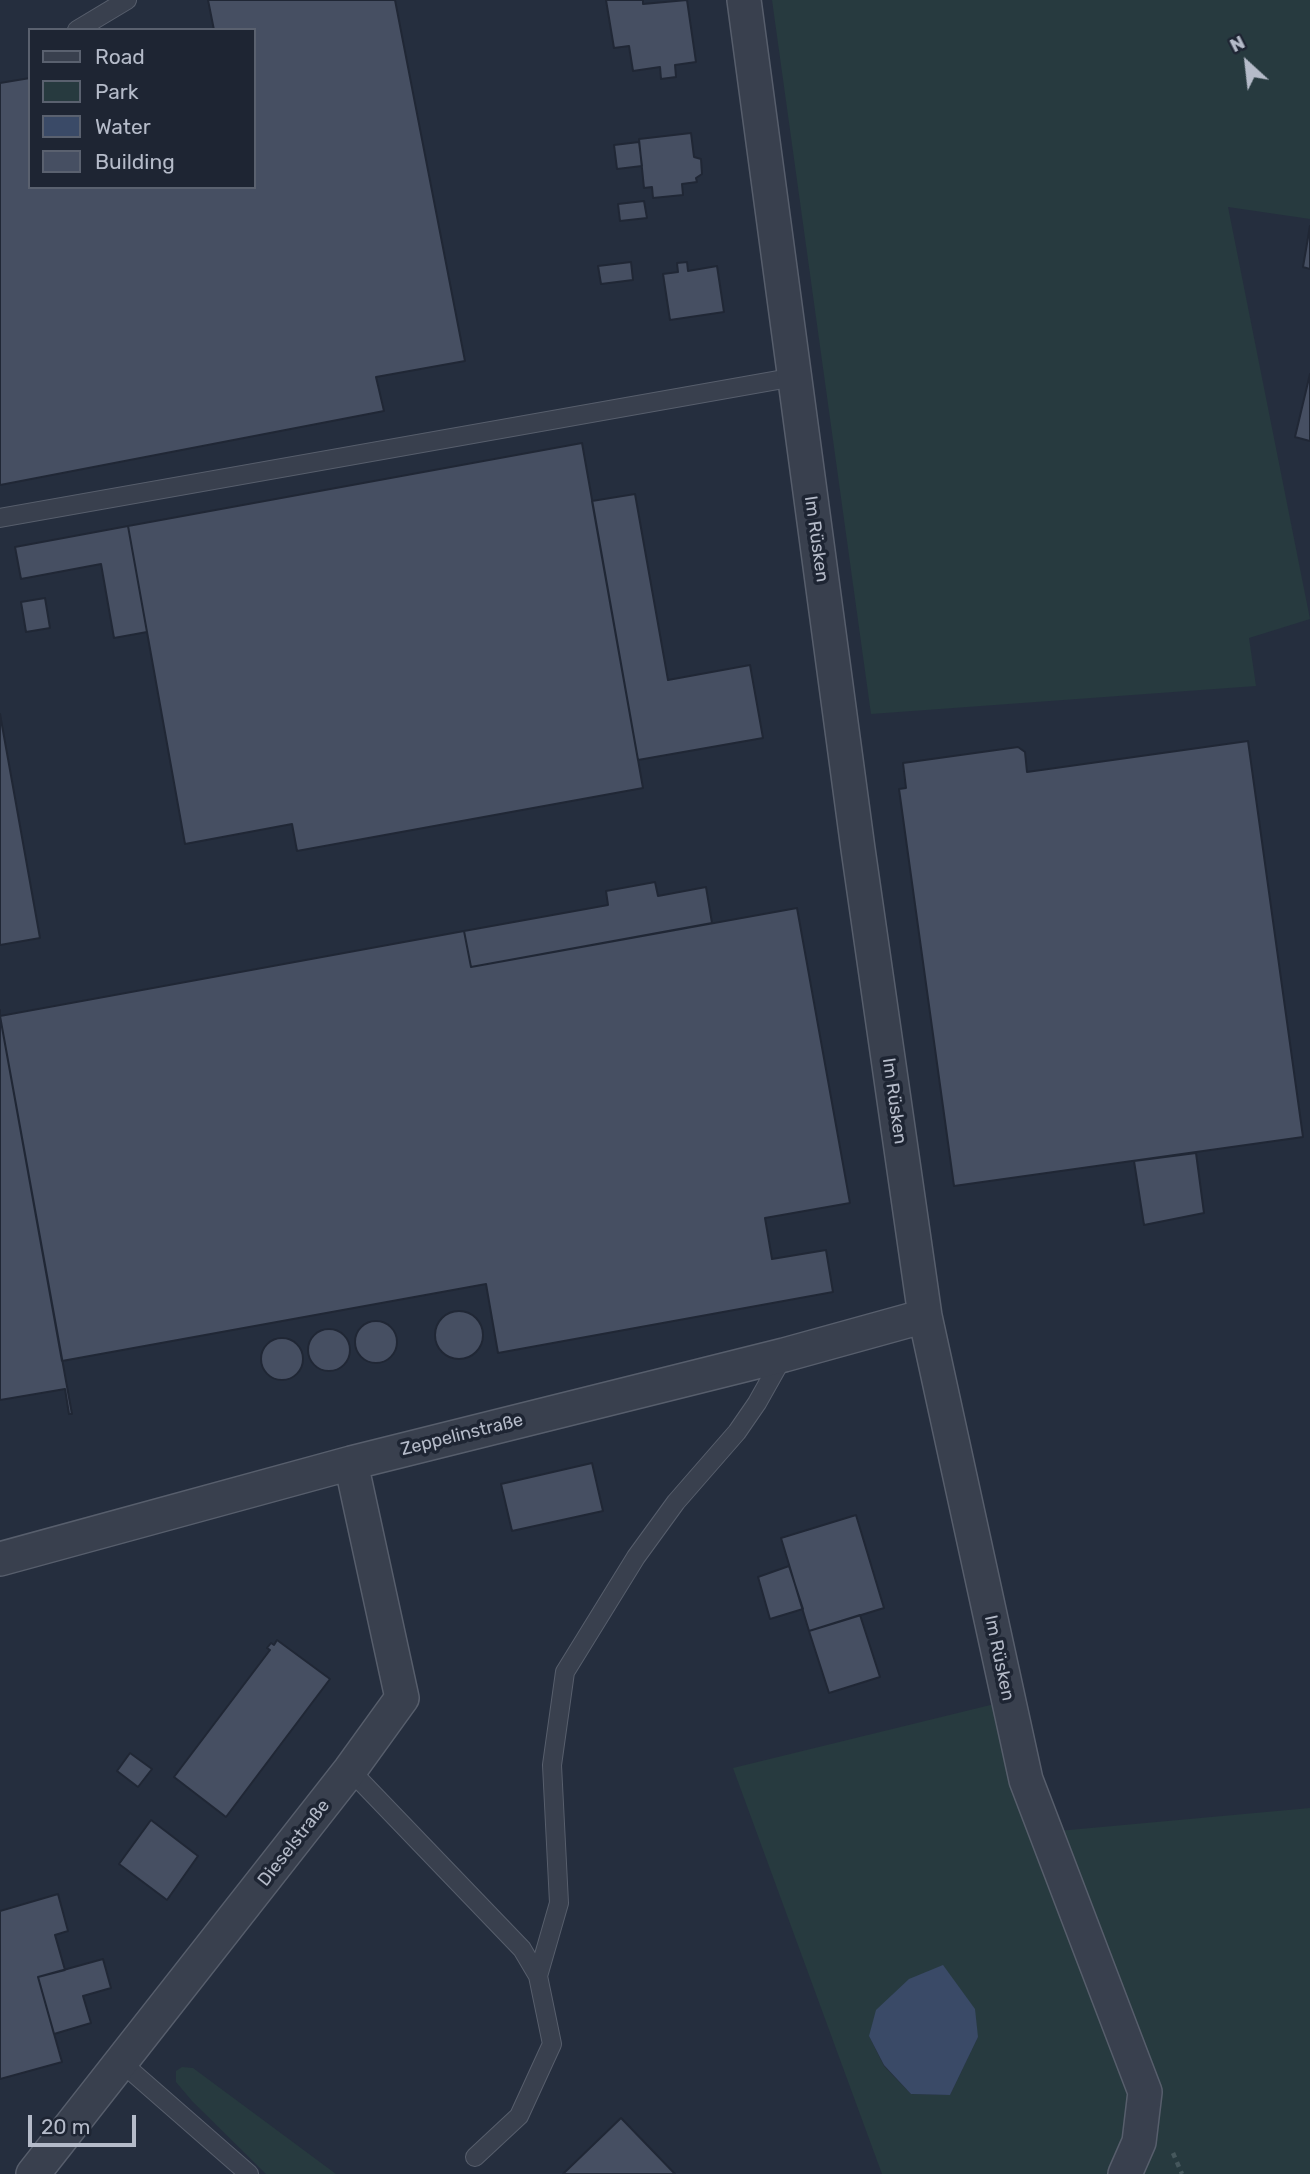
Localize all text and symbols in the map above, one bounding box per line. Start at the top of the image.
legend [28,28,256,189]
north arrow [1212,28,1282,98]
text: N [1226,30,1249,57]
text: Road [95,44,145,69]
text: Park [95,79,139,104]
text: Water [95,114,151,139]
text: Building [95,149,175,174]
street label: Im Rüsken [799,494,833,584]
street label: Im Rüsken [877,1056,911,1146]
street label: Zeppelinstraße [399,1409,525,1461]
street label: Im Rüsken [979,1613,1019,1703]
street label: Dieselstraße [253,1795,335,1891]
scale bar [32,2100,140,2144]
text: 20 m [41,2114,90,2139]

